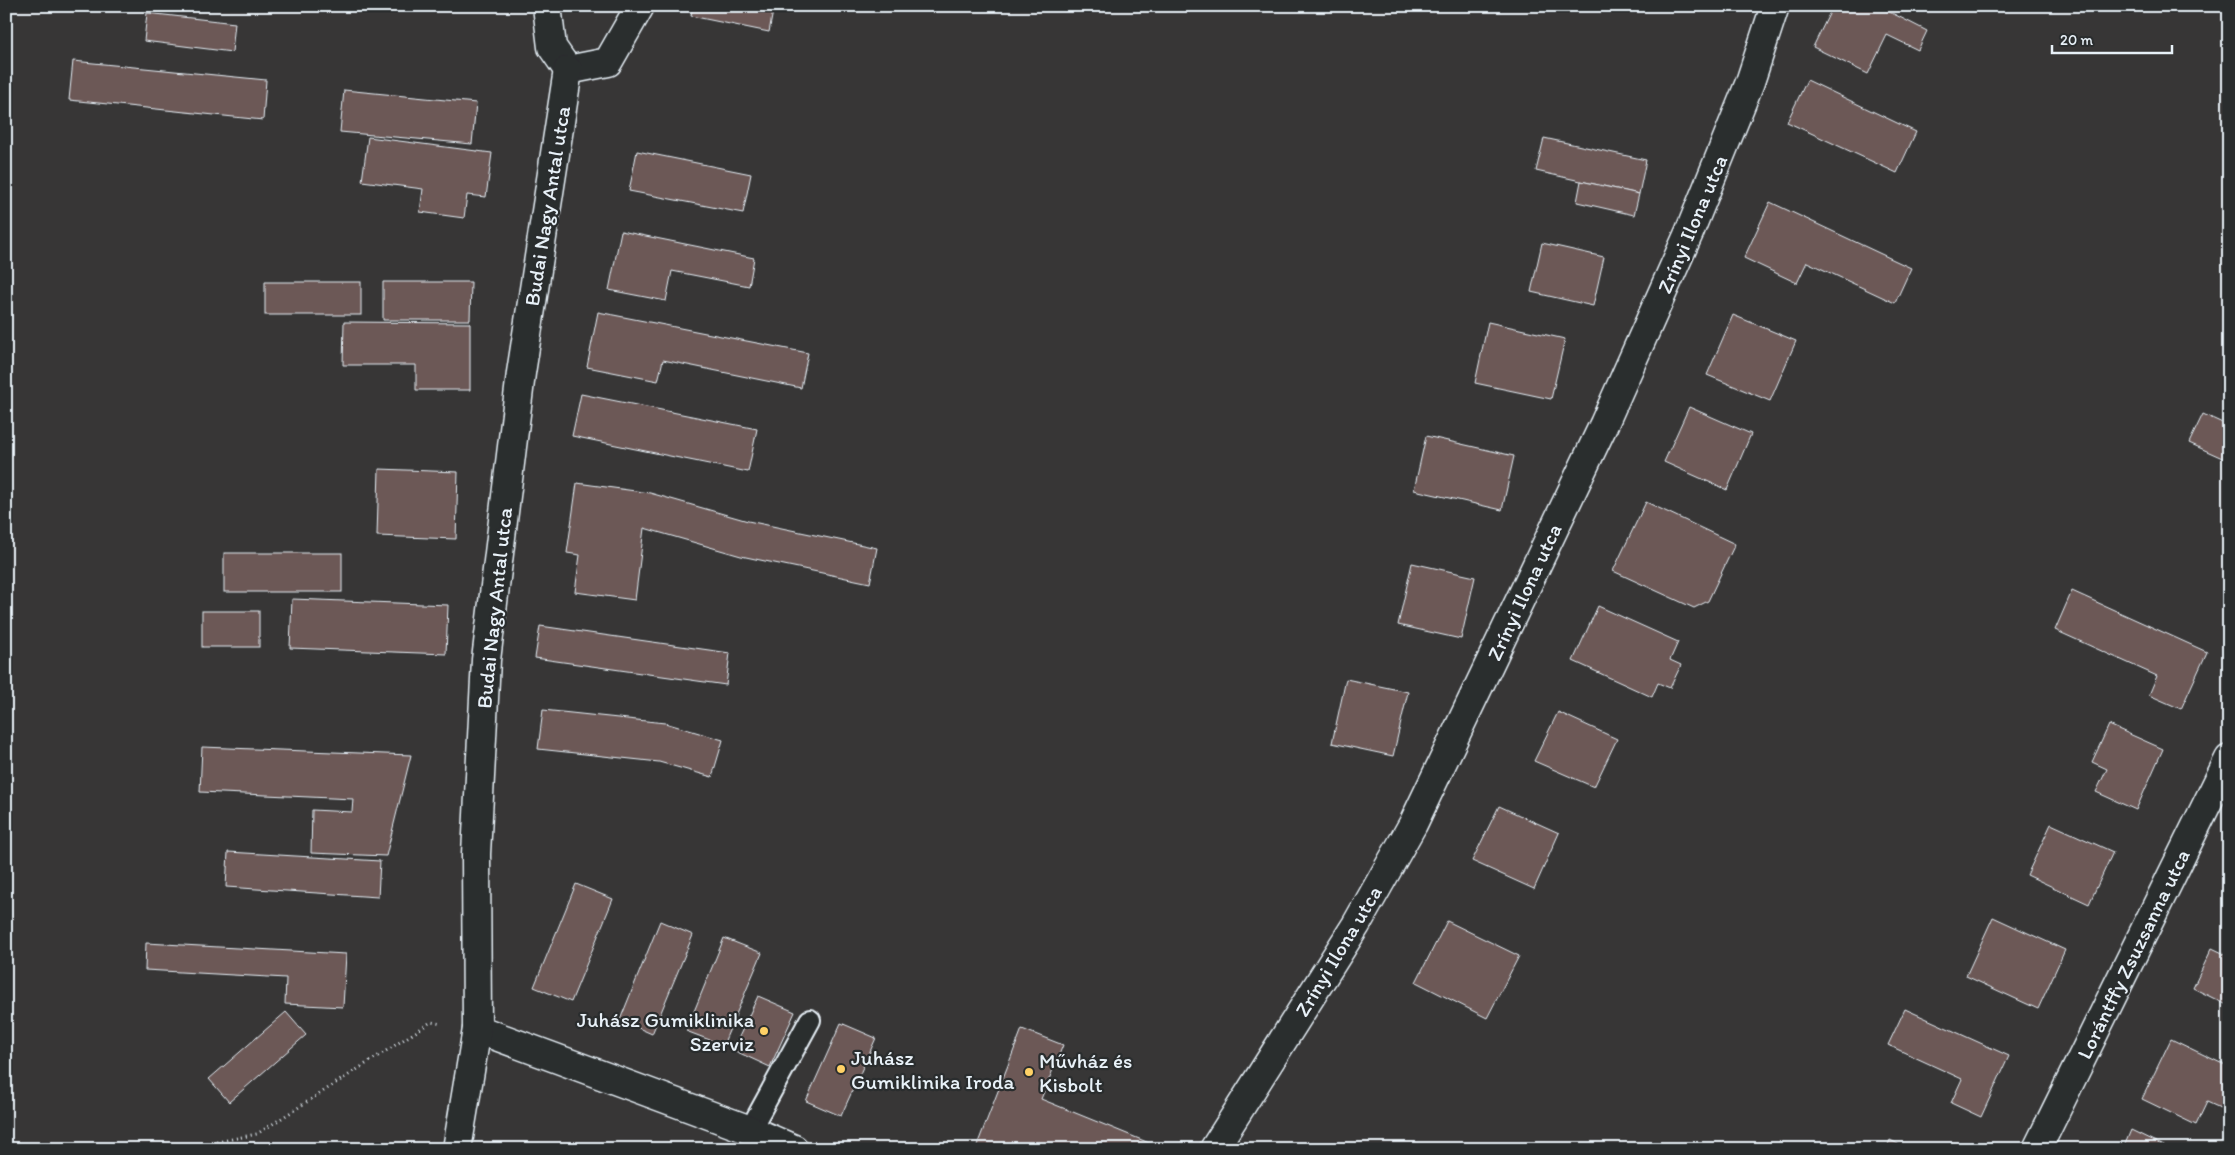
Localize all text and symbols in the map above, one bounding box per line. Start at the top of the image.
scale bar [2052,22,2172,54]
text: 20 m [2060,31,2094,49]
street label: Budai Nagy Antal utca [519,104,575,308]
street label: Zrínyi Ilona utca [1652,151,1732,297]
street label: Budai Nagy Antal utca [471,506,517,710]
street label: Zrínyi Ilona utca [1481,520,1567,664]
street label: Lorántffy Zsuzsanna utca [2071,845,2195,1063]
street label: Zrínyi Ilona utca [1289,881,1387,1021]
place label: Juhász Gumiklinika Szerviz [577,1007,754,1056]
marker: Juhász Gumiklinika Szerviz [758,1025,770,1037]
place label: Juhász Gumiklinika Iroda [851,1045,1015,1094]
place label: Művház és Kisbolt [1039,1048,1132,1097]
marker: Juhász Gumiklinika Iroda [835,1063,847,1075]
marker: Művház és Kisbolt [1023,1066,1035,1078]

